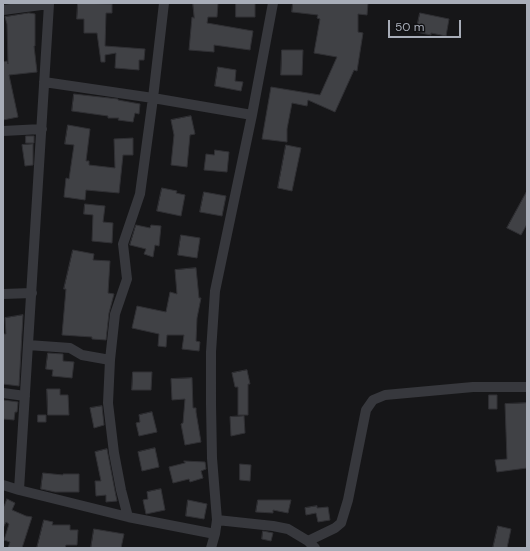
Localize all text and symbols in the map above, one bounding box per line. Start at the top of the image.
scale bar [390,12,463,38]
text: 50 m [395,19,424,35]

